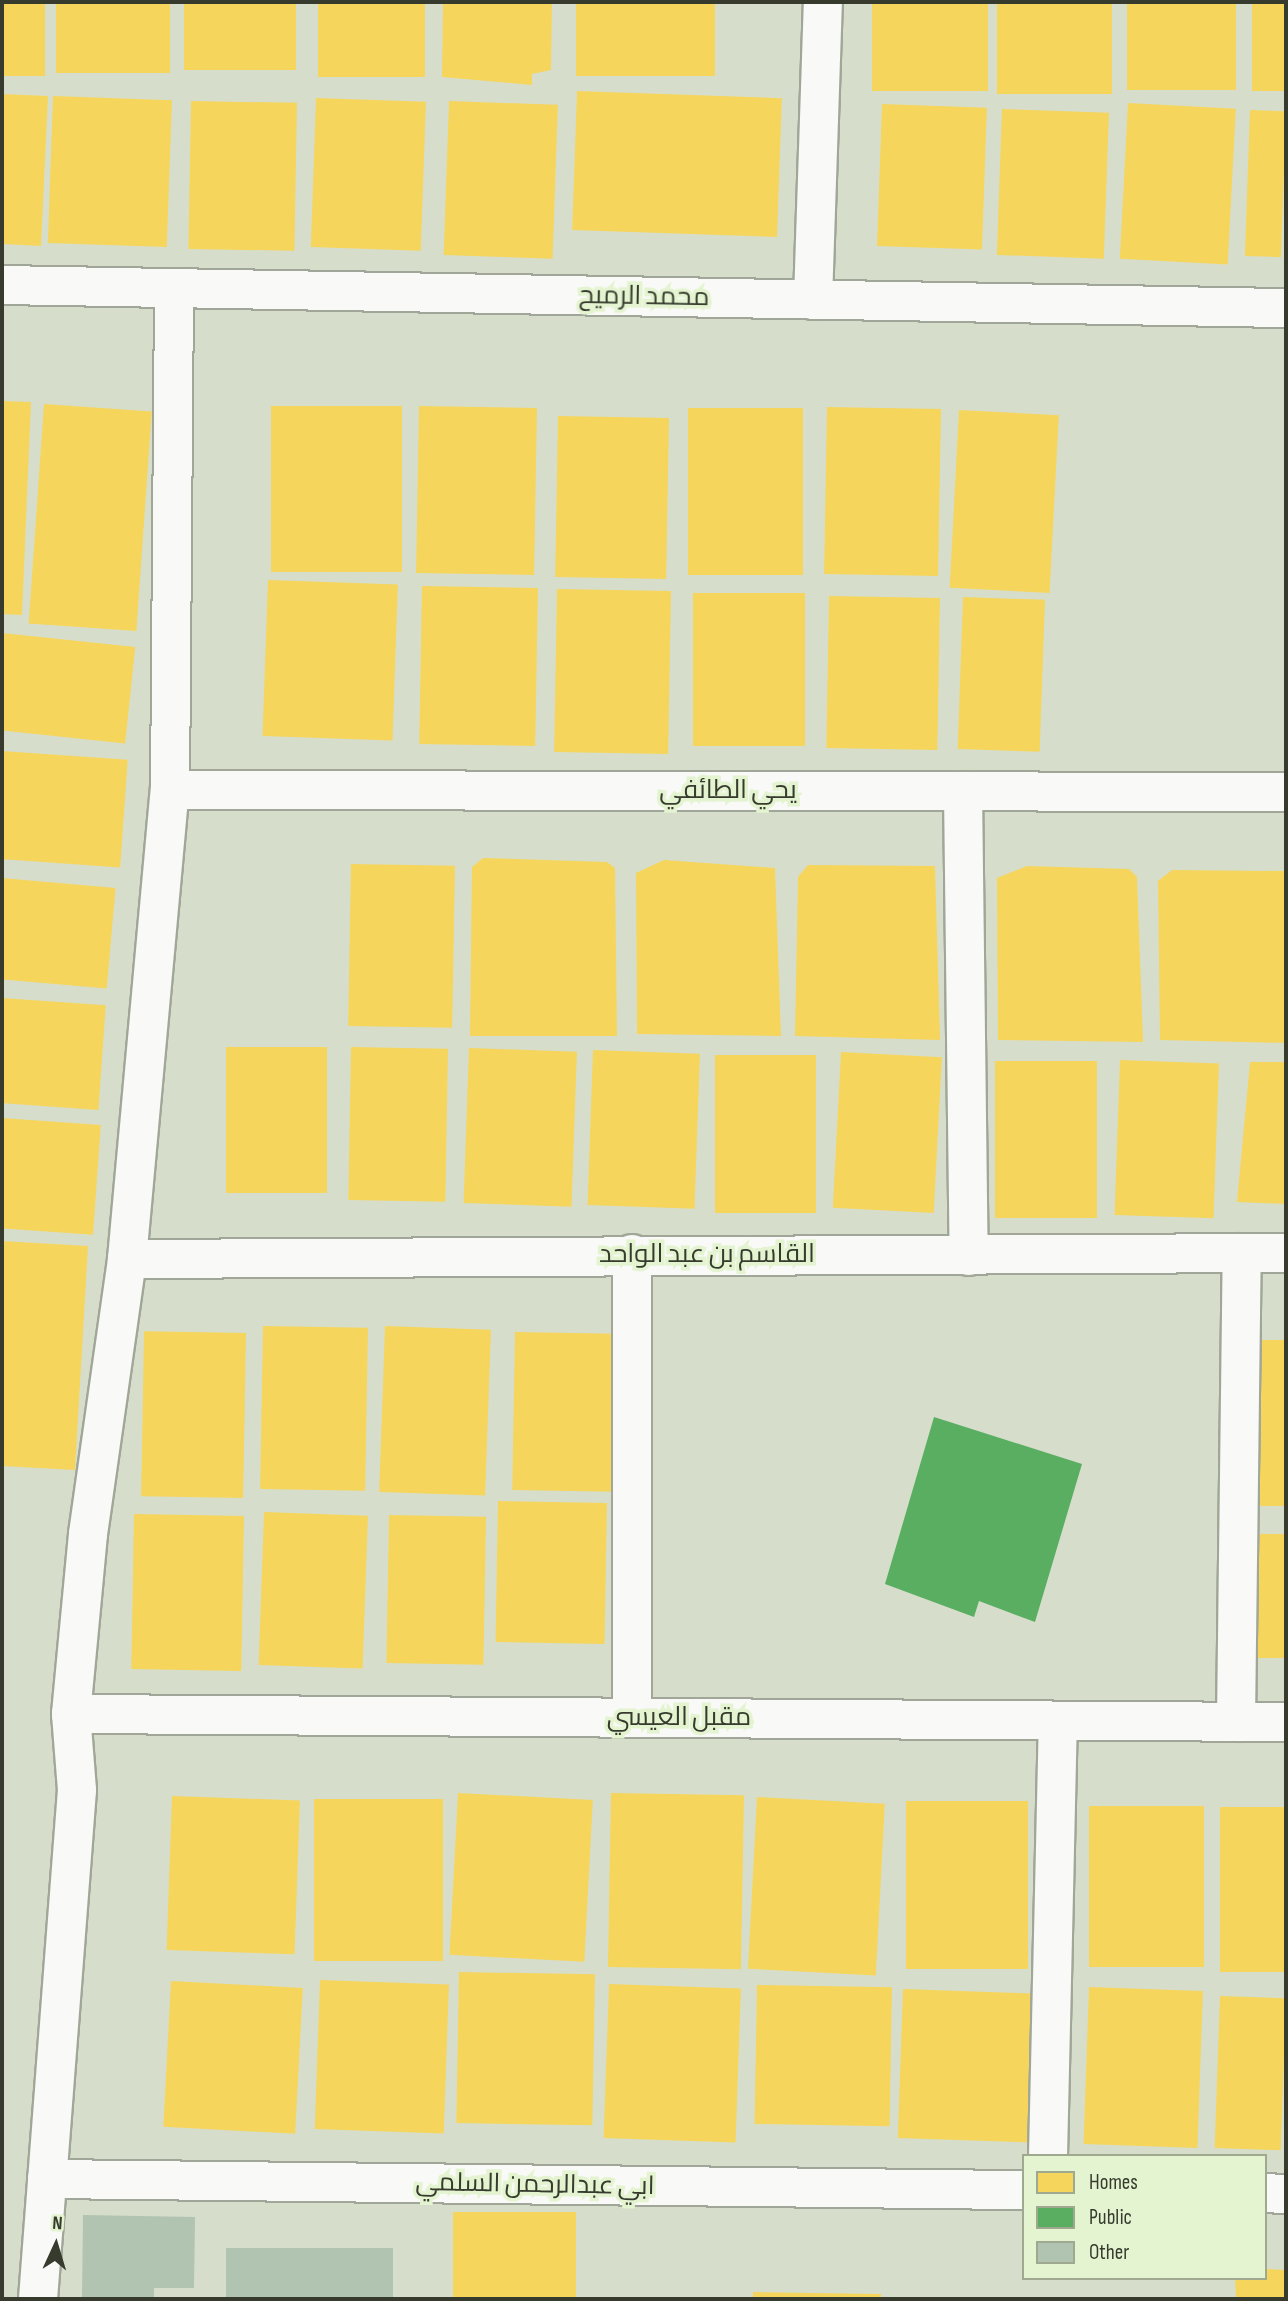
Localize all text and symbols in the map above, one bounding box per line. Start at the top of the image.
street label: محمد الرميح [578,280,710,314]
street label: يحي الطائفي [659,775,797,807]
street label: القاسم بن عبد الواحد [599,1239,815,1271]
street label: مقبل العيسي [607,1702,751,1734]
legend [1022,2154,1267,2280]
street label: ابي عبدالرحمن السلمي [415,2167,655,2203]
text: Homes [1089,2170,1138,2195]
text: Public [1089,2205,1132,2230]
north arrow [21,2210,91,2280]
text: N [52,2212,63,2235]
text: Other [1089,2240,1129,2265]

